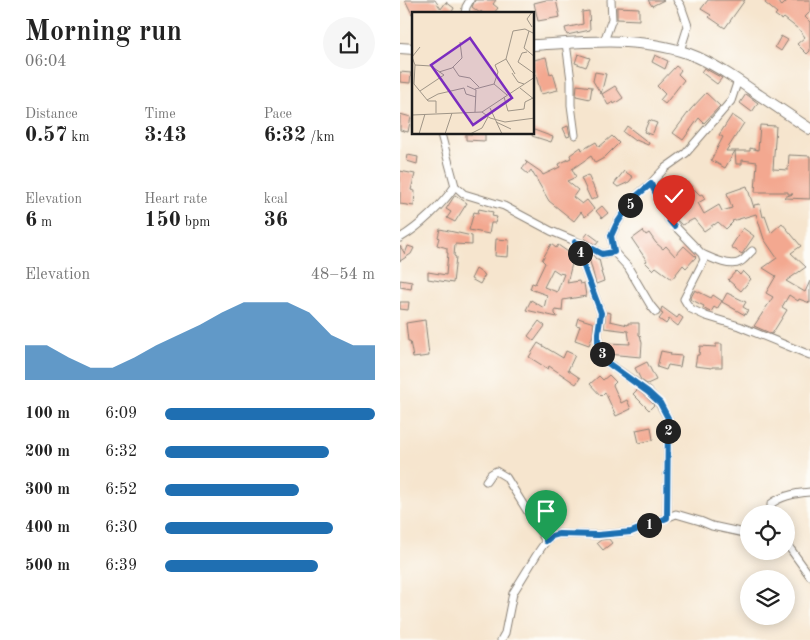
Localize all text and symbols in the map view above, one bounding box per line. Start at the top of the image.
inset map [412,12,535,135]
button: share [323,17,375,69]
text: Morning run [25,19,182,47]
text: 06:04 [25,54,67,70]
text: Distance [25,107,78,121]
text: Time [144,107,176,121]
text: Pace [264,107,292,121]
text: 0.57 [25,125,67,146]
text: 3:43 [144,125,187,146]
text: 6:32 [264,125,306,146]
text: km [67,130,90,144]
text: /km [306,130,335,144]
pin [653,175,695,226]
icon: check [660,182,688,210]
text: Elevation [25,192,82,206]
text: Heart rate [144,192,207,206]
text: kcal [264,192,288,206]
pin: 5 [618,192,642,218]
text: 5 [626,198,635,212]
text: 6 [25,210,37,231]
text: 150 [144,210,181,231]
text: 36 [264,210,288,231]
text: m [37,215,52,229]
text: bpm [181,215,210,229]
pin: 4 [568,240,592,266]
text: 4 [576,246,585,260]
text: Elevation [25,267,90,283]
text: 48–54 m [311,267,375,283]
pin: 3 [590,342,614,366]
text: 3 [598,347,607,361]
text: 100 m [25,406,70,422]
text: 6:09 [105,406,137,422]
pin: 2 [656,418,680,444]
text: 2 [664,424,673,438]
text: 200 m [25,444,70,460]
text: 6:32 [105,444,137,460]
text: 300 m [25,482,70,498]
text: 6:52 [105,482,137,498]
pin [525,490,567,541]
icon: arrive [532,497,560,525]
map controls [740,505,795,625]
button: locate [740,505,795,560]
pin: 1 [636,512,662,538]
text: 1 [645,518,654,532]
text: 400 m [25,520,70,536]
text: 6:30 [105,520,137,536]
text: 500 m [25,558,70,574]
text: 6:39 [105,558,137,574]
button: layers [740,570,795,625]

